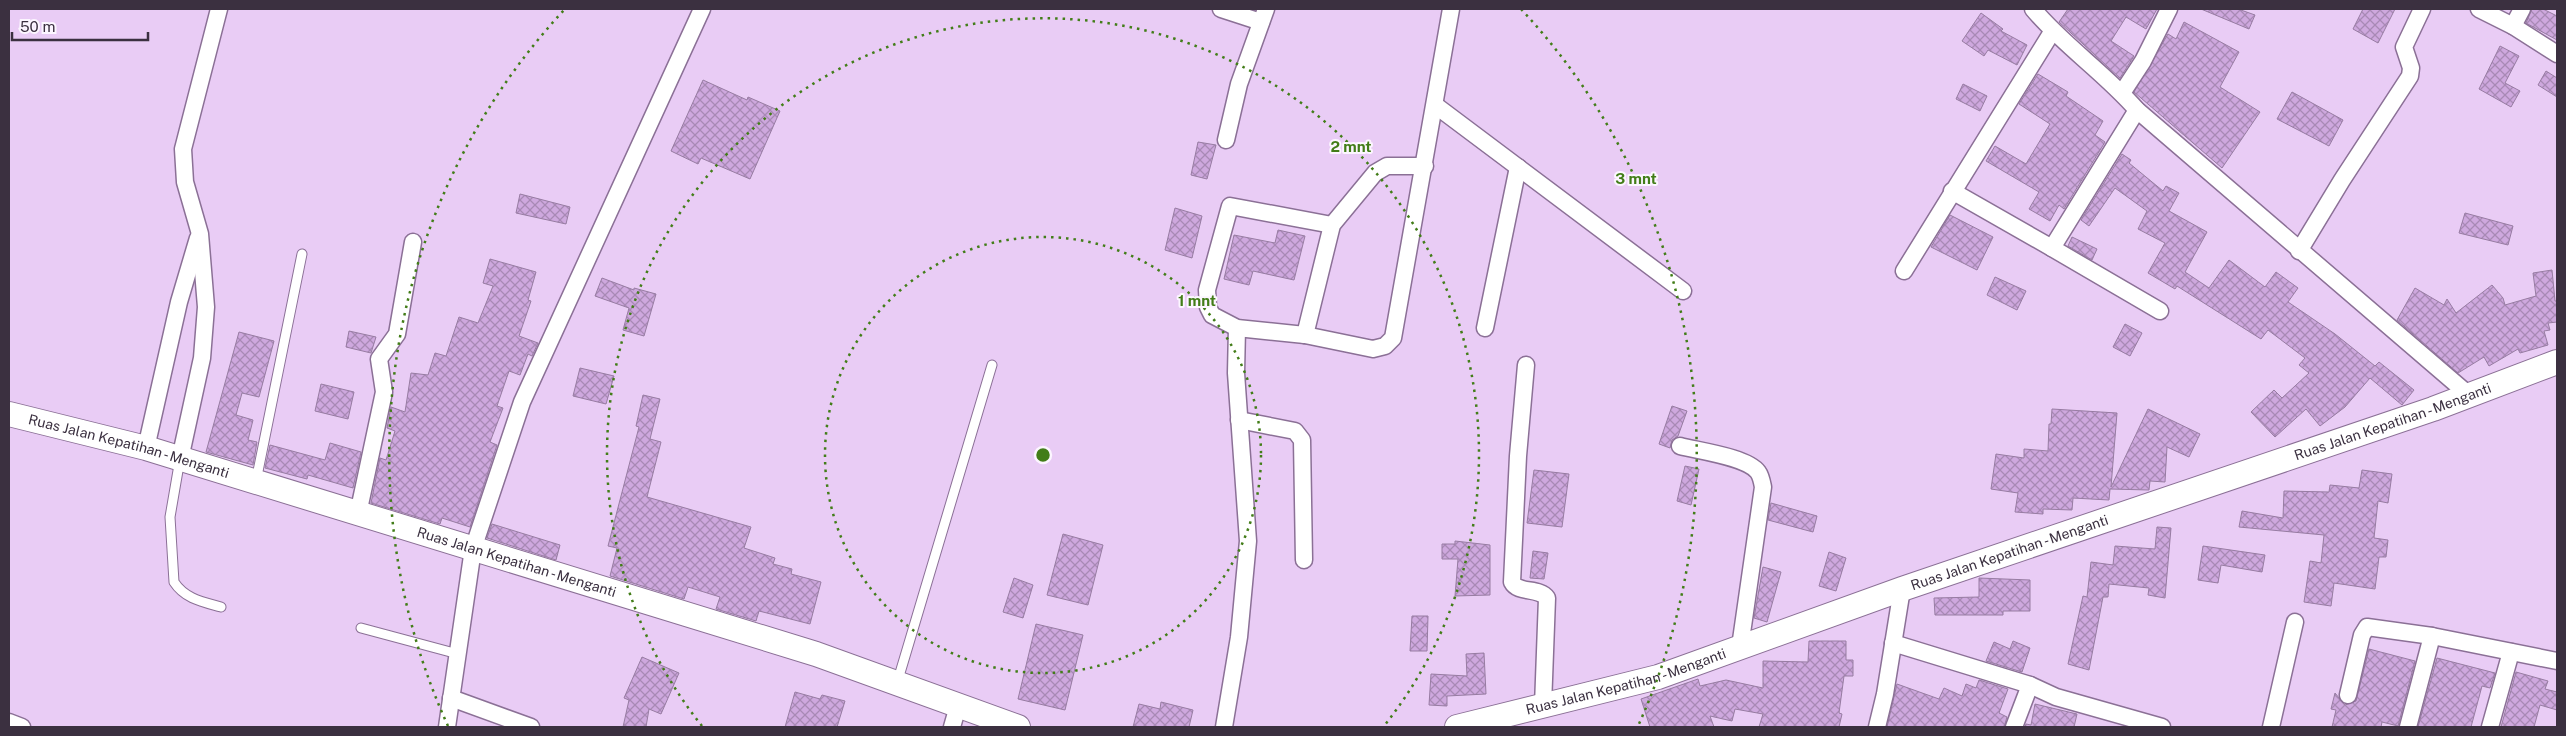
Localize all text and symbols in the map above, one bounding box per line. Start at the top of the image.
scale bar [12,10,149,42]
text: 50 m [20,18,55,35]
text: 2 mnt [1330,138,1372,155]
text: 3 mnt [1615,170,1657,187]
text: 1 mnt [1178,292,1216,309]
street label: Ruas Jalan Kepatihan - Menganti [2292,380,2493,463]
street label: Ruas Jalan Kepatihan - Menganti [27,411,231,481]
centre of rings [1034,446,1052,464]
street label: Ruas Jalan Kepatihan - Menganti [1909,512,2110,593]
street label: Ruas Jalan Kepatihan - Menganti [415,524,618,600]
street label: Ruas Jalan Kepatihan - Menganti [1524,645,1728,718]

